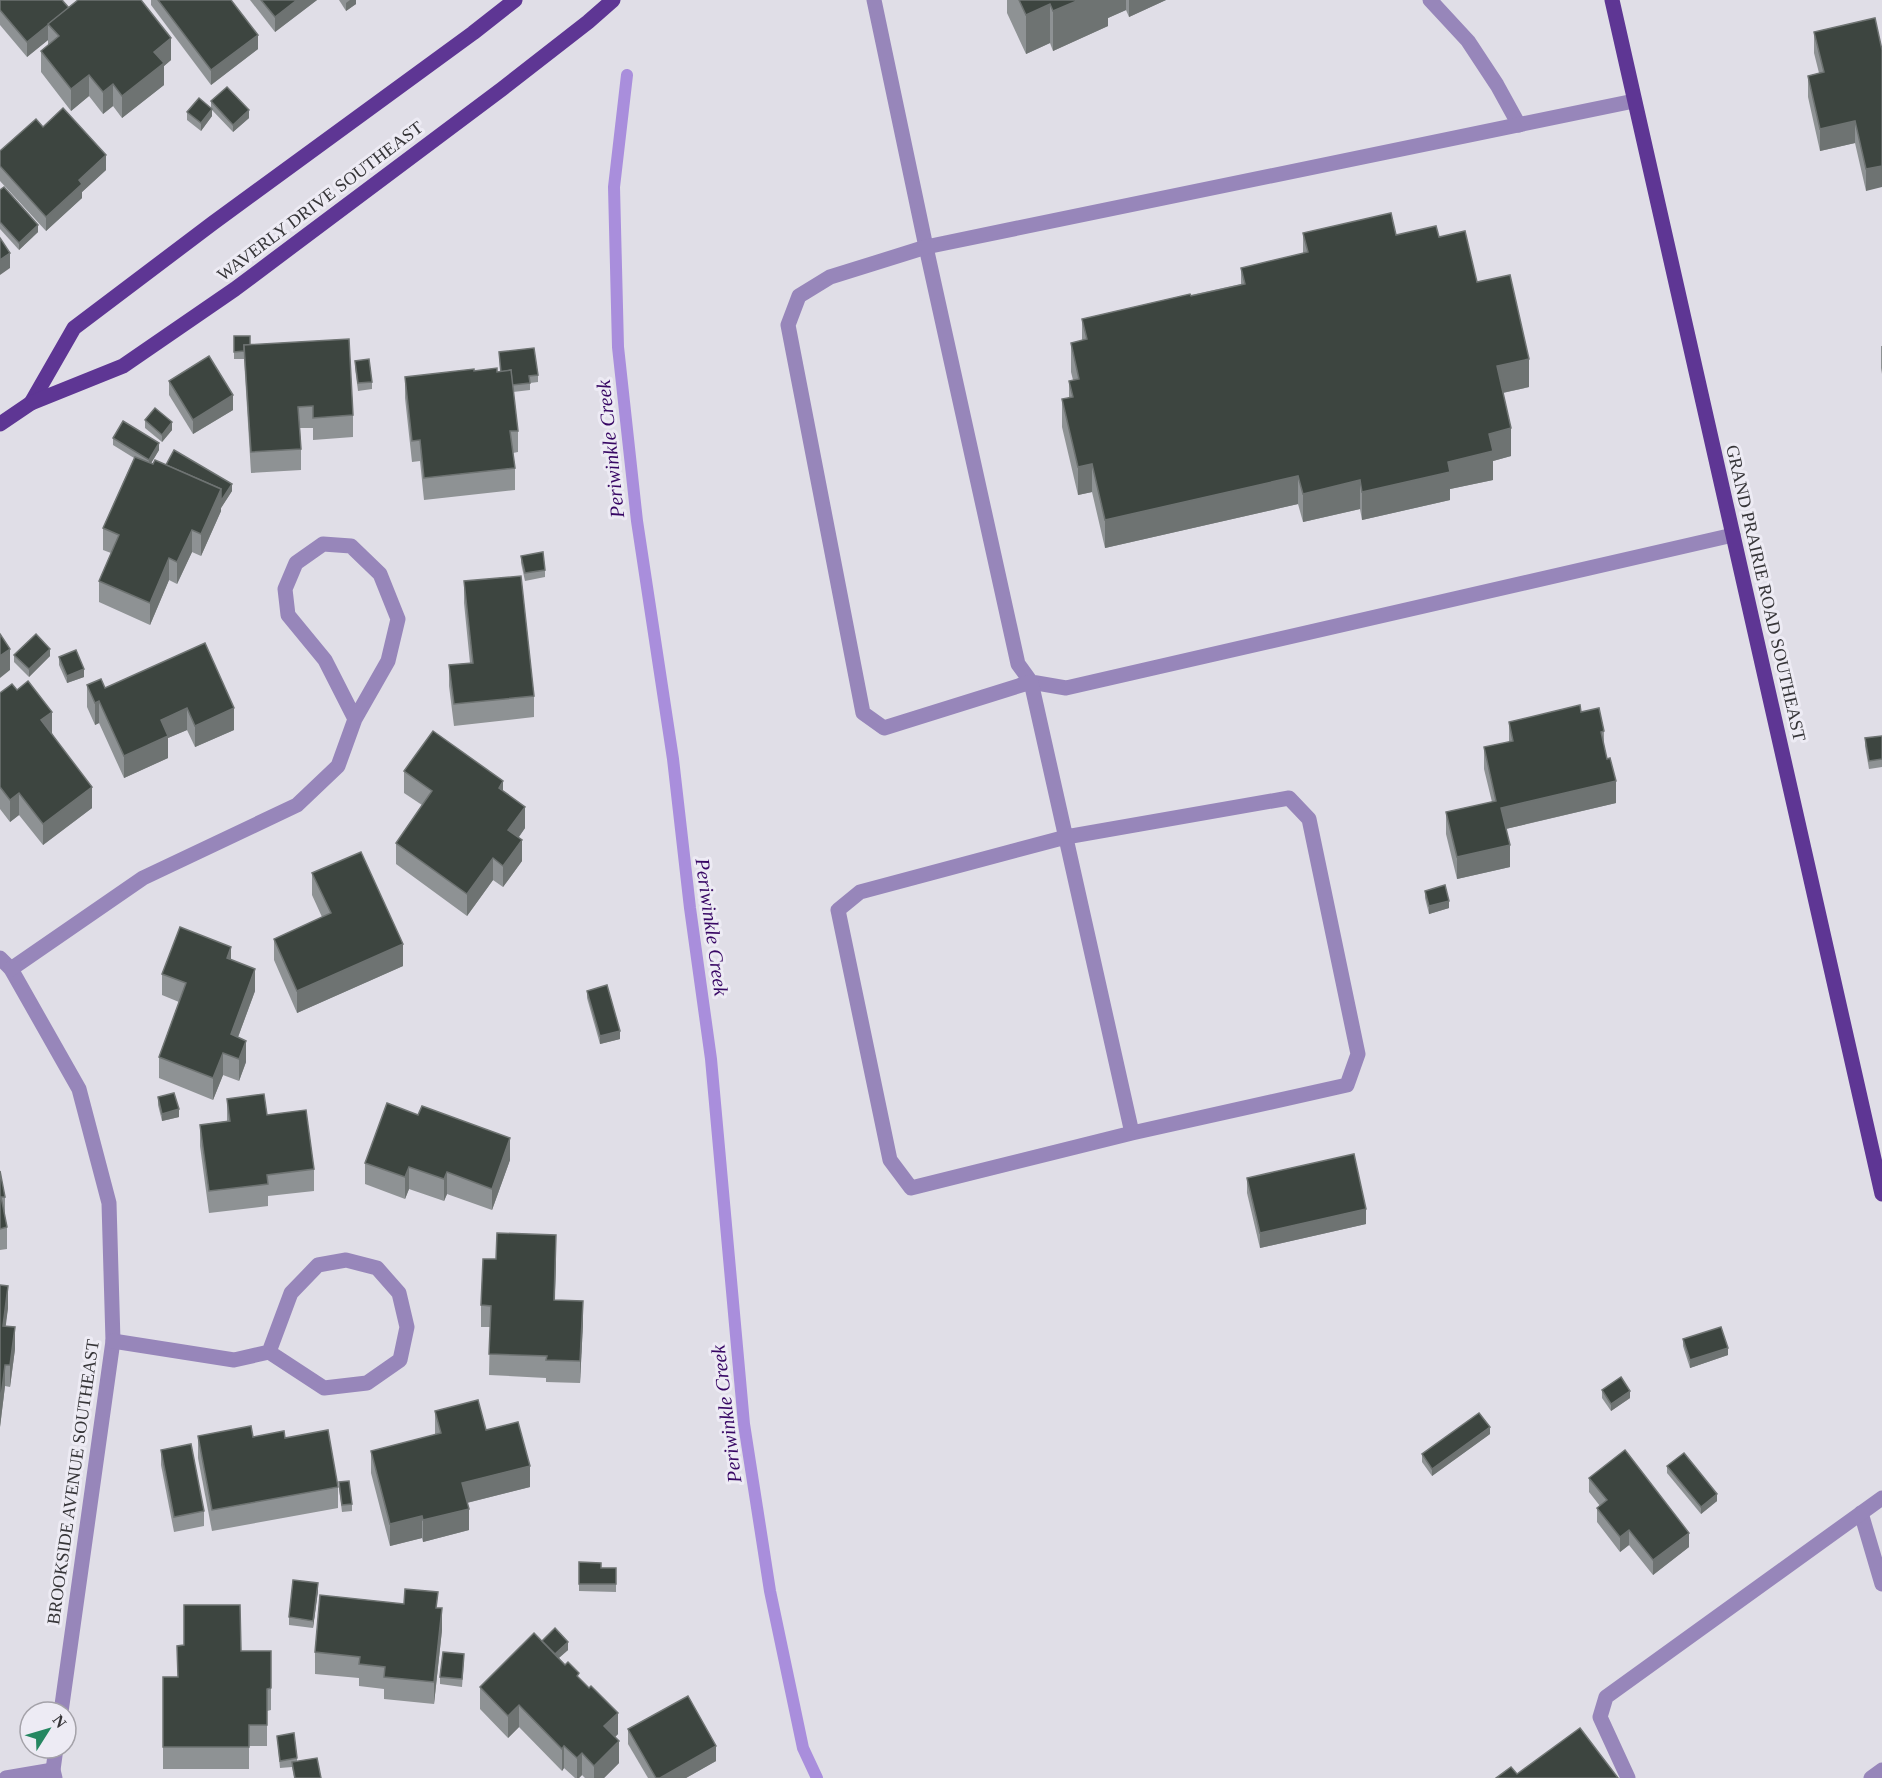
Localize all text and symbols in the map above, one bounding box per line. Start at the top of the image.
street label: WAVERLY DRIVE SOUTHEAST [213,117,427,285]
water label: Periwinkle Creek [592,378,628,520]
street label: GRAND PRAIRIE ROAD SOUTHEAST [1722,443,1810,743]
water label: Periwinkle Creek [691,856,733,998]
street label: BROOKSIDE AVENUE SOUTHEAST [43,1338,103,1626]
water label: Periwinkle Creek [706,1343,745,1485]
north arrow [18,1700,78,1760]
text: N [49,1712,70,1731]

